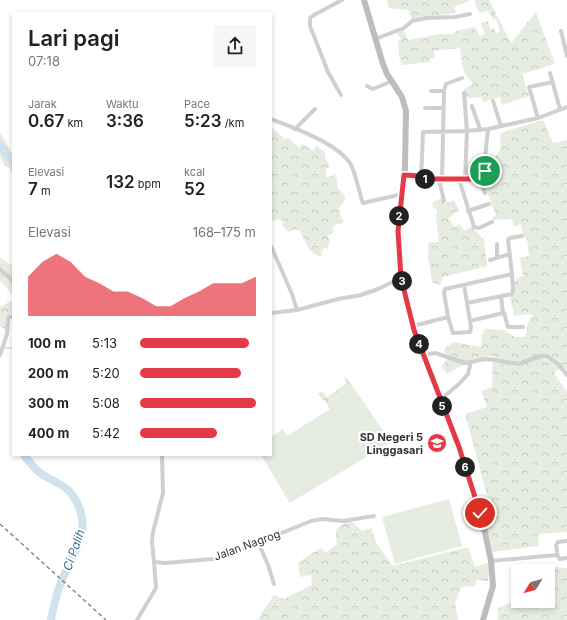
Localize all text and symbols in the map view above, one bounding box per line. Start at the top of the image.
text: Lari pagi [28,25,119,51]
button: share [214,25,256,67]
text: 07:18 [28,53,60,69]
text: Jarak [28,97,57,111]
text: Waktu [106,97,139,111]
text: Pace [184,97,210,111]
text: 0.67 [28,111,64,131]
text: 3:36 [106,111,144,131]
text: 5:23 [184,111,222,131]
text: km [64,116,83,130]
text: /km [222,116,244,130]
pin [468,154,502,188]
icon: arrive [474,160,496,182]
text: Elevasi [28,165,64,179]
text: kcal [184,165,205,179]
pin: 1 [415,169,435,189]
text: 132 [106,172,135,192]
text: 1 [423,172,427,186]
text: bpm [135,177,161,191]
text: 7 [28,179,38,199]
text: 52 [184,179,205,199]
text: m [38,184,51,198]
pin: 2 [389,206,409,226]
text: 2 [396,209,402,223]
text: Elevasi [28,224,71,240]
text: 168–175 m [193,224,256,240]
pin: 3 [392,271,412,291]
text: 3 [398,274,406,288]
pin: 4 [409,334,429,354]
text: 100 m [28,335,66,351]
text: 5:13 [92,335,117,351]
text: 4 [415,337,423,351]
text: 200 m [28,365,69,381]
text: 5:20 [92,365,120,381]
text: 300 m [28,395,69,411]
text: 5:08 [92,395,120,411]
pin: 5 [432,396,452,416]
text: 5 [438,399,446,413]
text: 400 m [28,425,69,441]
text: 5:42 [92,425,120,441]
place label: SD Negeri 5 Linggasari [360,430,423,457]
school or university icon: SD Negeri 5 Linggasari [426,432,448,454]
pin: 6 [455,457,475,477]
text: 6 [461,460,469,474]
pin [463,496,497,530]
icon: check [469,502,491,524]
water label: Ci Palih [59,527,88,573]
street label: Jalan Nagrog [212,527,282,563]
north arrow [511,564,555,608]
map controls [511,564,555,608]

